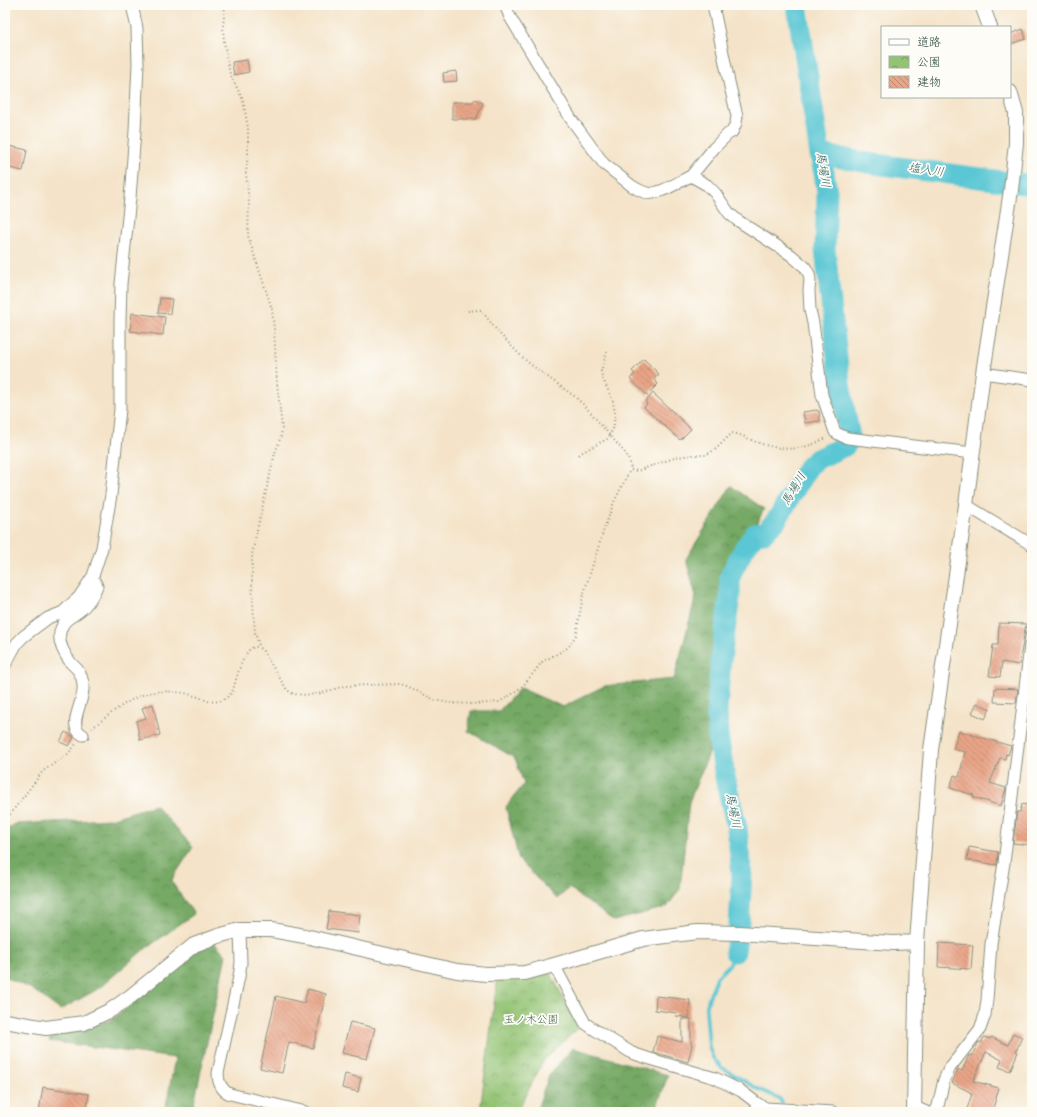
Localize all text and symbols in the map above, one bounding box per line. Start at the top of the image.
legend [881,26,1011,98]
text: 道路 [917,33,941,52]
text: 公園 [917,53,941,72]
text: 建物 [917,73,941,92]
water label: 馬場川 [811,151,835,189]
water label: 塩入川 [907,158,945,182]
water label: 馬場川 [777,469,811,509]
water label: 馬場川 [720,792,746,830]
park label: 玉ノ木公園 [504,1011,559,1029]

